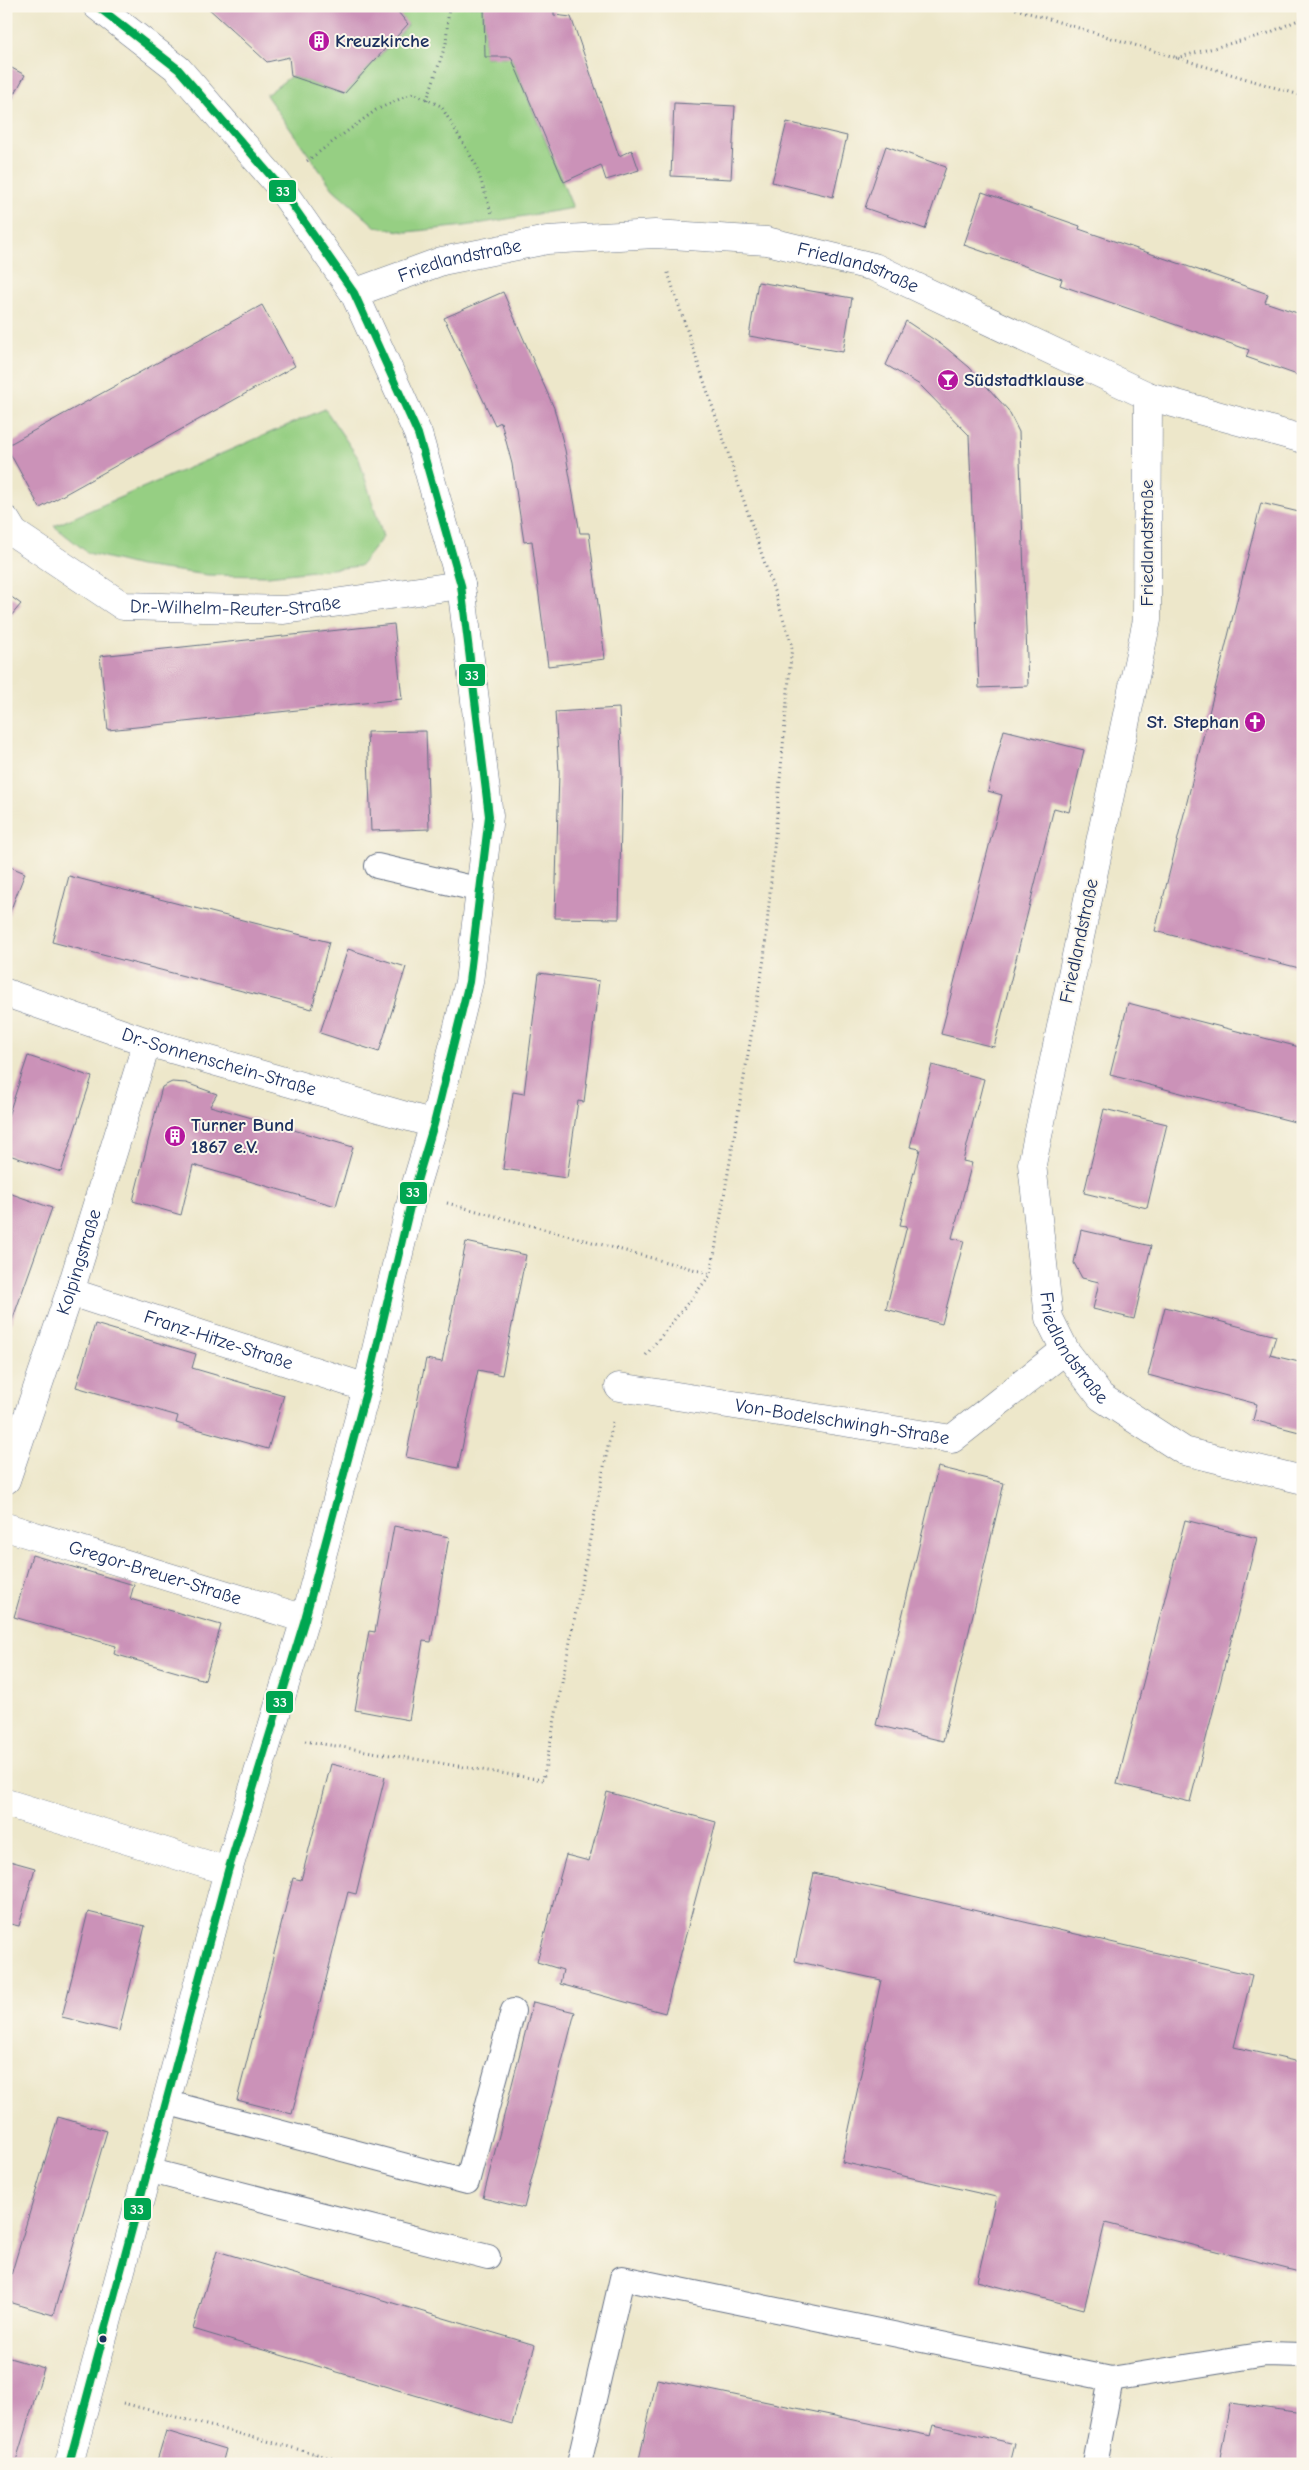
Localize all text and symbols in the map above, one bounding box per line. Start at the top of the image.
building icon: Kreuzkirche [307,29,331,53]
place label: Kreuzkirche [335,30,429,52]
line badge: 33 [268,179,297,203]
text: 33 [276,183,290,200]
street label: Friedlandstraße [395,234,523,287]
street label: Friedlandstraße [795,238,922,297]
bar icon: Südstadtklause [936,368,960,392]
place label: Südstadtklause [964,369,1084,391]
street label: Friedlandstraße [1136,480,1158,606]
street label: Dr.-Wilhelm-Reuter-Straße [130,591,342,621]
line badge: 33 [458,663,486,687]
text: 33 [465,667,479,684]
church icon: St. Stephan [1243,710,1267,734]
place label: St. Stephan [1147,711,1239,733]
street label: Friedlandstraße [1055,877,1103,1005]
street label: Dr.-Sonnenschein-Straße [119,1023,319,1101]
place label: Turner Bund 1867 e.V. [191,1114,294,1158]
building icon: Turner Bund 1867 e.V. [163,1124,187,1148]
line badge: 33 [399,1181,428,1205]
text: 33 [406,1184,420,1201]
street label: Kolpingstraße [52,1206,106,1318]
street label: Friedlandstraße [1035,1291,1112,1409]
street label: Franz-Hitze-Straße [141,1306,296,1374]
street label: Von-Bodelschwingh-Straße [734,1394,951,1449]
street label: Gregor-Breuer-Straße [66,1536,244,1610]
line badge: 33 [265,1690,294,1714]
text: 33 [273,1694,287,1711]
line badge: 33 [123,2197,152,2221]
text: 33 [130,2201,144,2218]
unlabelled marker [98,2334,108,2344]

